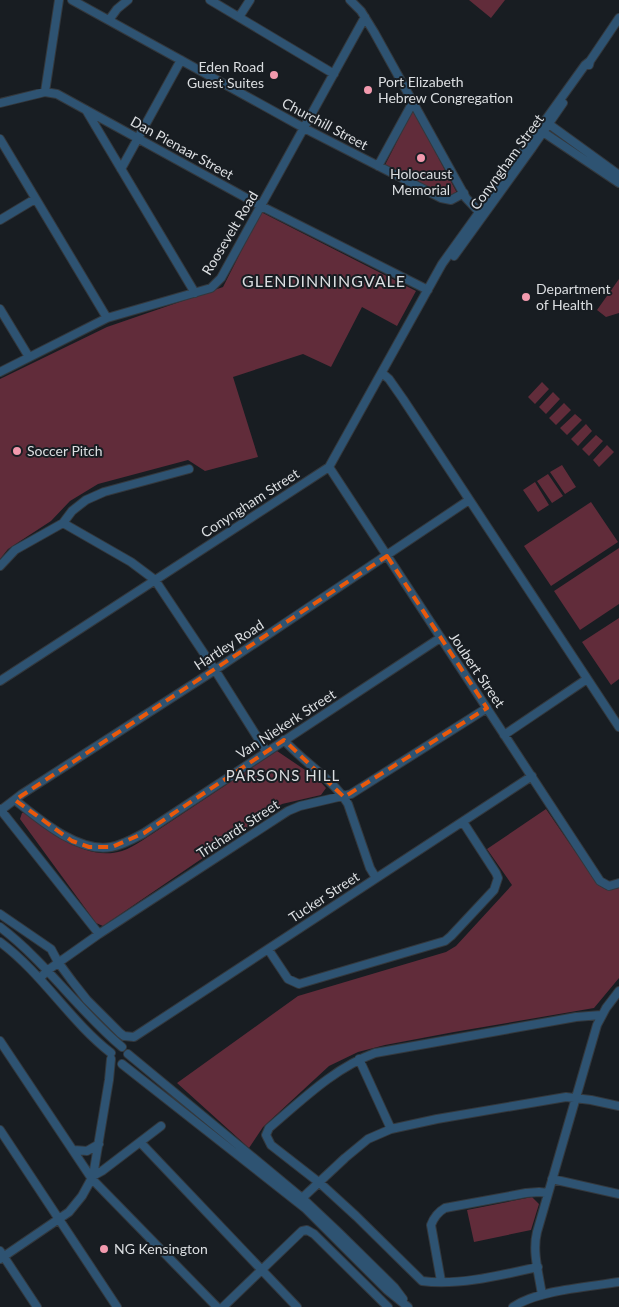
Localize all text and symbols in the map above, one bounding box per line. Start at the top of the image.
place label: Eden Road Guest Suites [187,58,264,91]
marker: Eden Road Guest Suites [268,69,280,81]
place label: Port Elizabeth Hebrew Congregation [378,73,513,106]
marker: Port Elizabeth Hebrew Congregation [362,84,374,96]
street label: Churchill Street [279,94,371,153]
street label: Conyngham Street [466,111,547,213]
street label: Dan Pienaar Street [128,112,237,183]
marker: Holocaust Memorial [415,152,427,164]
place label: Holocaust Memorial [390,165,452,198]
street label: Roosevelt Road [198,188,261,278]
district label: GLENDINNINGVALE [242,271,406,290]
place label: Department of Health [536,280,611,313]
marker: Department of Health [520,291,532,303]
place label: Soccer Pitch [27,442,103,459]
marker: Soccer Pitch [11,445,23,457]
street label: Conyngham Street [197,464,302,541]
street label: Hartley Road [191,616,267,673]
street label: Joubert Street [446,629,509,711]
street label: Van Niekerk Street [233,685,339,762]
district label: PARSONS HILL [226,766,340,784]
street label: Trichardt Street [193,796,282,862]
street label: Tucker Street [285,867,362,926]
place label: NG Kensington [114,1240,208,1257]
marker: NG Kensington [98,1243,110,1255]

